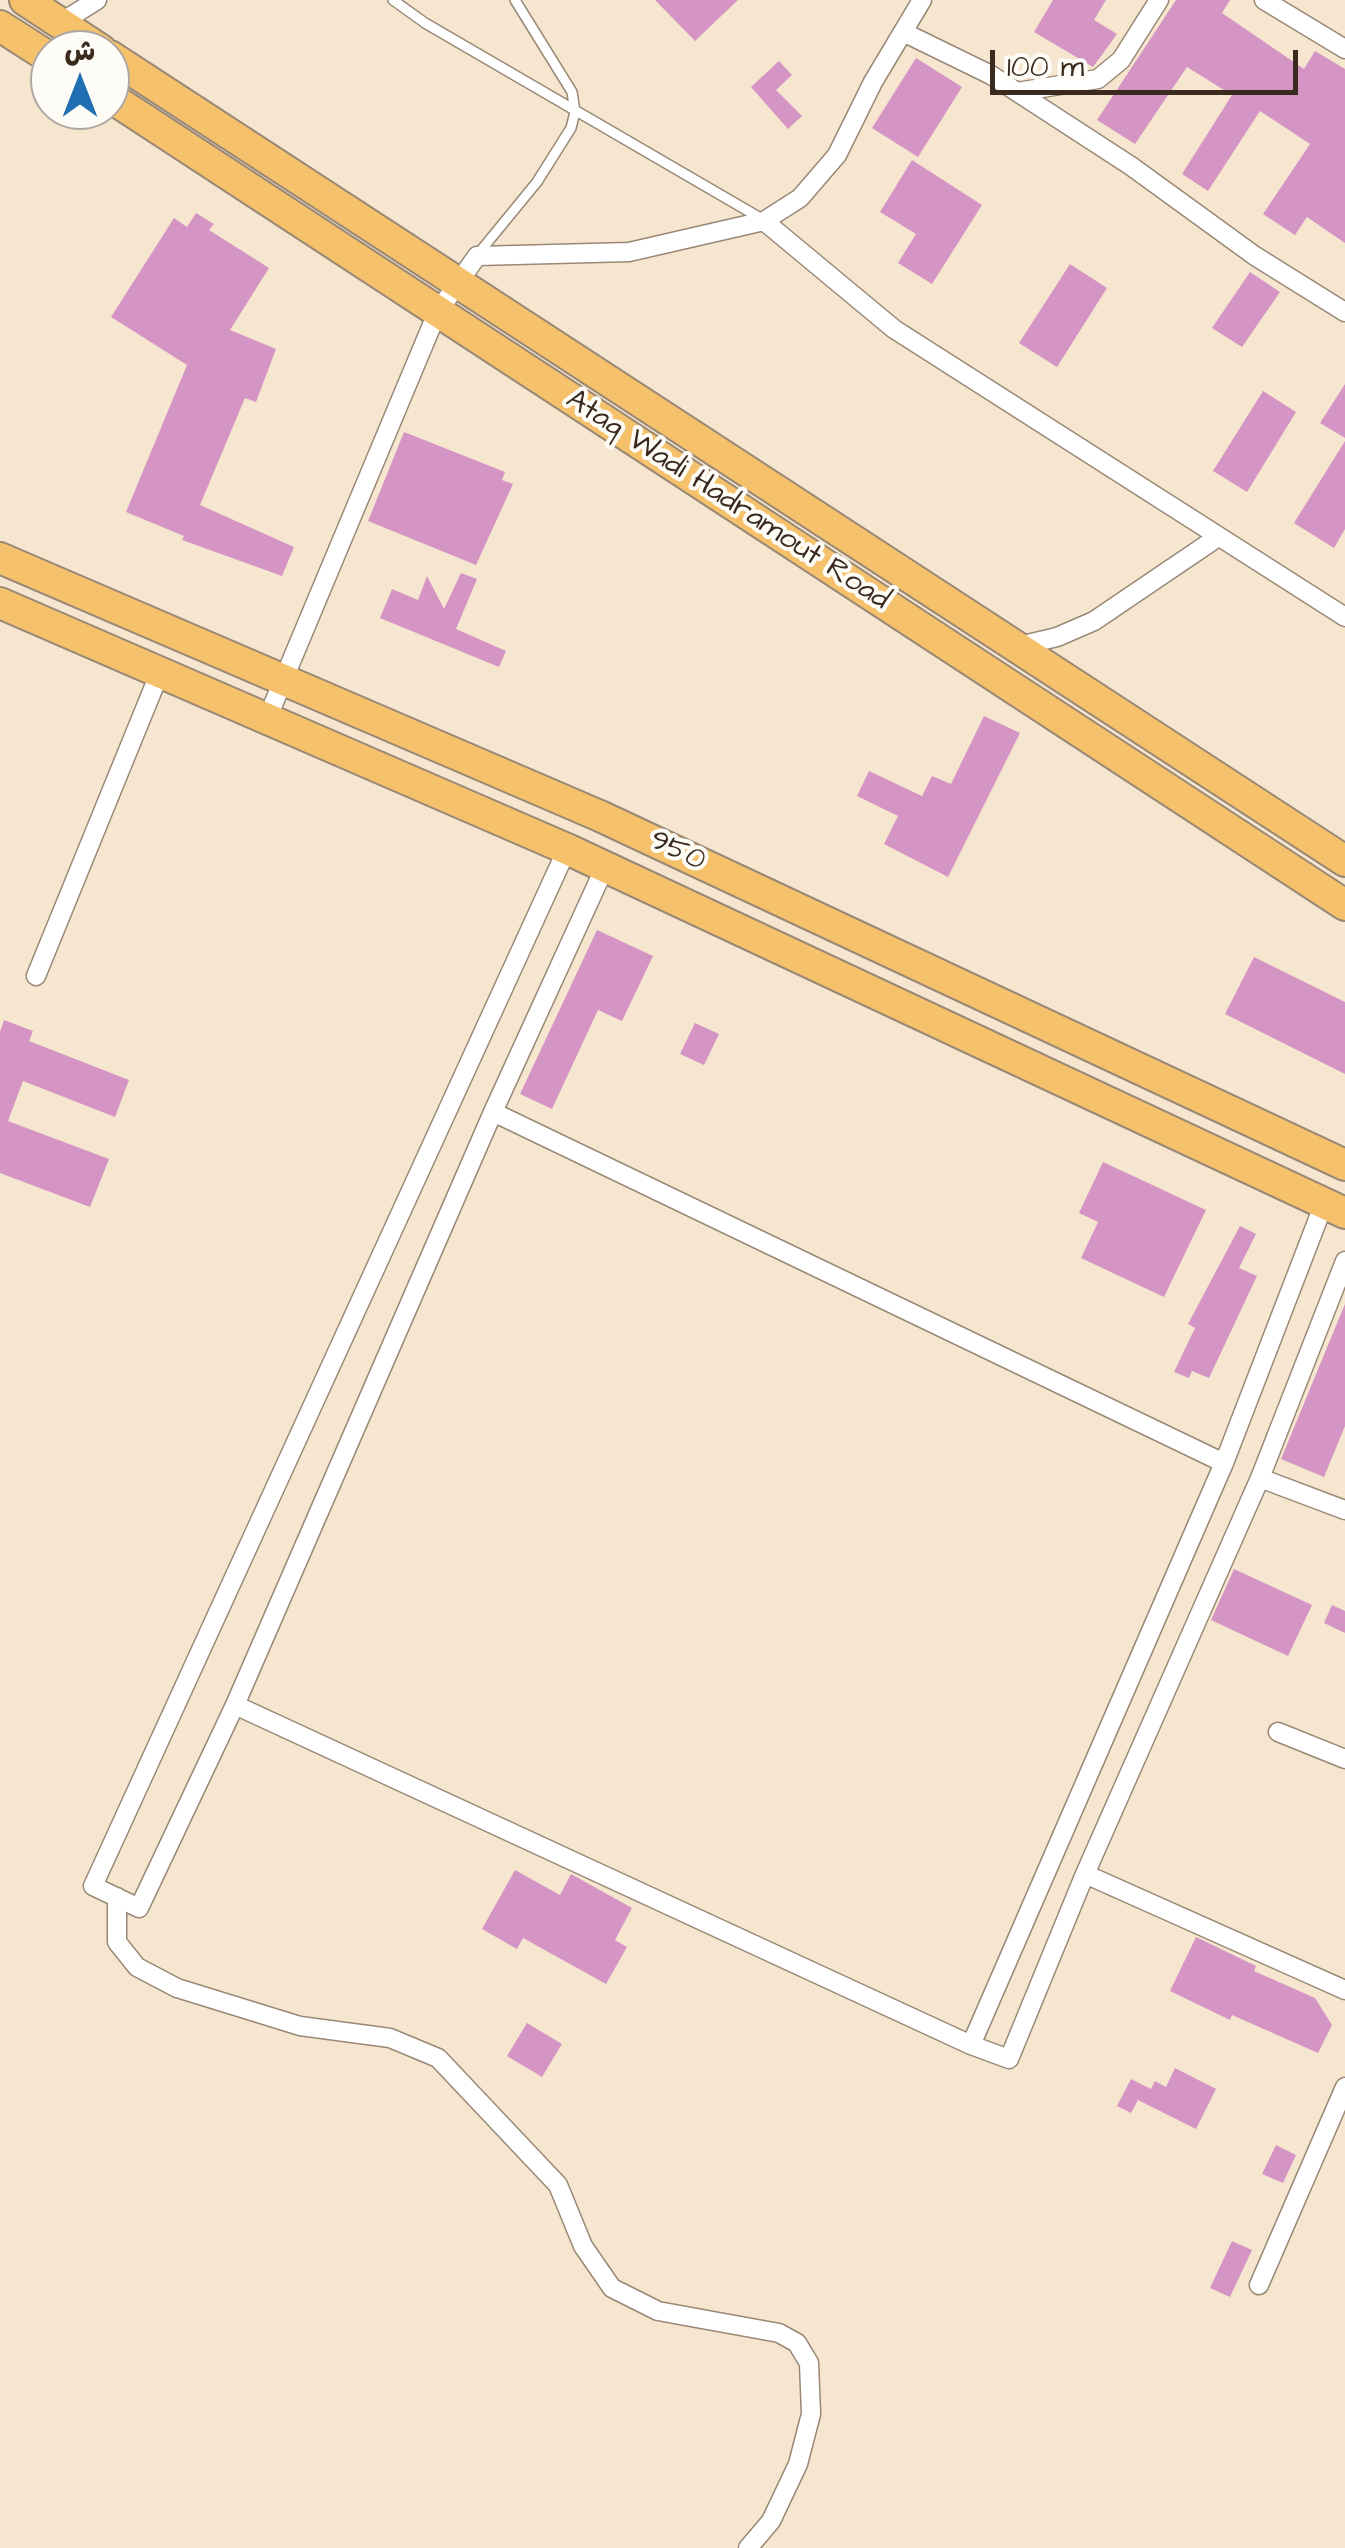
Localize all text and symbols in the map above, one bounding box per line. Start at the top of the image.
north arrow [30,30,130,130]
scale bar [995,30,1302,92]
text: ش [65,32,95,71]
text: 100 m [1007,46,1084,88]
street label: Ataq Wadi Hadramout Road [558,383,896,619]
street label: 950 [643,824,711,880]

